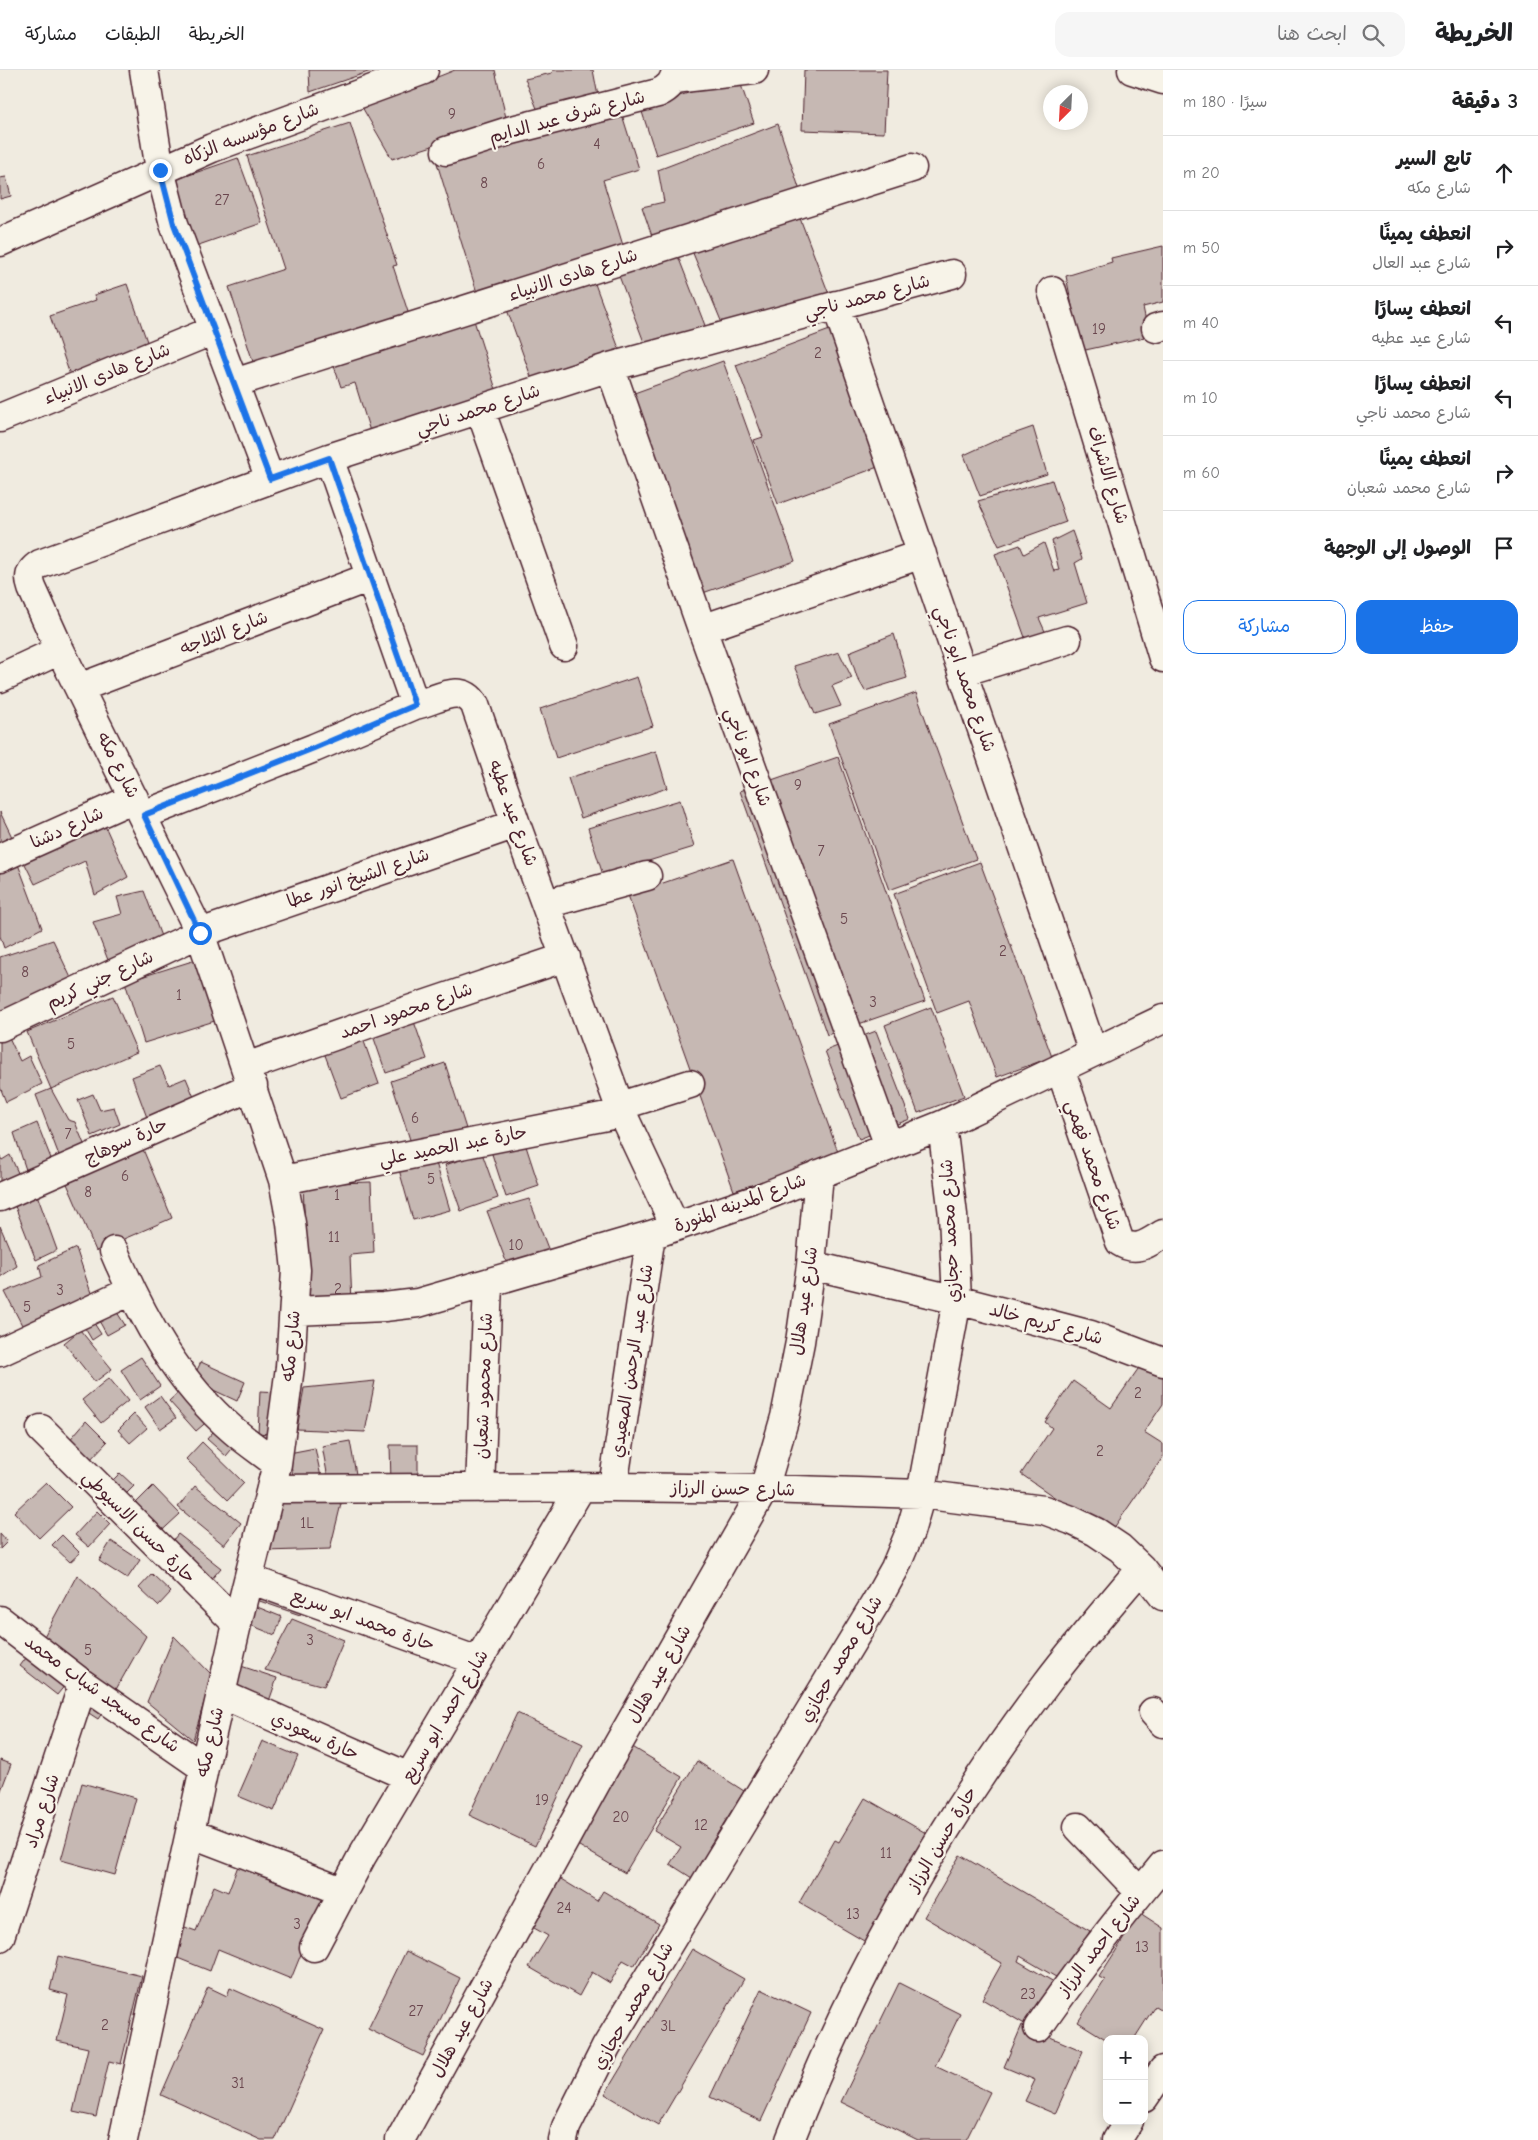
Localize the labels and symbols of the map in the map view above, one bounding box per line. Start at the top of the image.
north arrow [1043,85,1088,130]
street label: شارع شرف عبد الدايم [487,86,648,151]
street label: شارع مؤسسه الزكاه [180,98,322,171]
house number: 9 [448,105,456,123]
house number: 4 [593,135,601,153]
house number: 6 [537,155,545,173]
route end [149,159,172,182]
house number: 8 [480,174,488,192]
house number: 27 [215,191,229,209]
street label: شارع هادى الانبياء [506,244,641,307]
street label: شارع محمد ناجي [802,270,933,329]
house number: 19 [1092,320,1106,338]
street label: شارع هادى الانبياء [41,339,174,410]
house number: 2 [814,344,822,362]
street label: شارع محمد ناجي [413,380,544,445]
street label: شارع الاشراف [1082,424,1133,527]
street label: شارع محمد ابو ناجي [925,603,1000,756]
street label: شارع الثلاجه [177,607,271,660]
street label: شارع ابو ناجي [716,705,776,811]
street label: شارع مكه [92,728,144,802]
street label: شارع عيد عطيه [483,757,542,869]
house number: 9 [794,776,802,794]
street label: شارع دشنا [27,803,107,854]
house number: 7 [817,842,825,860]
street label: شارع الشيخ انور عطا [284,844,432,913]
house number: 5 [840,910,848,928]
route start [189,922,212,945]
house number: 2 [999,942,1007,960]
street label: شارع جني كريم [43,946,159,1018]
house number: 8 [21,963,29,981]
street label: شارع محمود احمد [337,978,476,1045]
house number: 1 [176,986,182,1004]
house number: 3 [869,993,877,1011]
house number: 5 [67,1035,75,1053]
street label: شارع محمد فهمي [1056,1097,1125,1234]
house number: 6 [411,1109,419,1127]
street label: حارة سوهاج [81,1113,171,1170]
street label: حارة عبد الحميد علي [377,1121,530,1176]
house number: 7 [64,1125,72,1143]
street label: شارع محمد حجازي [936,1158,966,1303]
house number: 6 [121,1167,129,1185]
street label: شارع المدينه المنورة [671,1169,809,1238]
house number: 5 [427,1170,435,1188]
house number: 8 [84,1183,92,1201]
house number: 1 [334,1186,340,1204]
house number: 11 [328,1228,340,1246]
house number: 10 [508,1236,524,1254]
street label: شارع عيد هلال [786,1245,823,1357]
street label: شارع عبد الرحمن الصعيدي [606,1263,660,1460]
house number: 2 [334,1280,342,1298]
house number: 3 [56,1281,64,1299]
house number: 5 [23,1298,31,1316]
street label: شارع كريم خالد [986,1299,1105,1352]
street label: شارع مكه [277,1309,306,1383]
street label: شارع محمود شعبان [471,1312,498,1460]
house number: 2 [1134,1384,1142,1402]
house number: 2 [1096,1442,1104,1460]
street label: حارة حسن الاسيوطي [75,1466,200,1591]
street label: شارع حسن الرزاز [669,1477,795,1502]
house number: 1L [300,1514,314,1532]
street label: حارة محمد ابو سريع [288,1584,438,1658]
street label: شارع محمد حجازي [795,1592,889,1727]
street label: شارع عيد هلال [622,1621,696,1727]
street label: شارع مسجد شباب محمد [20,1631,184,1758]
house number: 3 [306,1631,314,1649]
house number: 5 [84,1641,92,1659]
street label: شارع احمد ابو سريع [397,1646,495,1787]
street label: شارع مكه [192,1705,229,1779]
street label: حارة سعودي [267,1707,362,1766]
street label: شارع مراد [20,1771,65,1851]
street label: حارة حسن الرزاز [901,1783,981,1897]
house number: 19 [535,1791,549,1809]
house number: 20 [613,1808,629,1826]
house number: 12 [694,1816,708,1834]
house number: 11 [880,1844,892,1862]
street label: شارع احمد الرزاز [1052,1890,1146,2002]
house number: 24 [556,1899,572,1917]
house number: 13 [846,1905,860,1923]
house number: 3 [293,1915,301,1933]
street label: شارع محمد حجازي [588,1938,680,2075]
house number: 13 [1135,1938,1149,1956]
street label: شارع عيد هلال [426,1975,499,2082]
house number: 23 [1020,1985,1036,2003]
house number: 27 [409,2002,423,2020]
house number: 2 [101,2016,109,2034]
house number: 3L [660,2017,676,2035]
house number: 31 [231,2074,245,2092]

